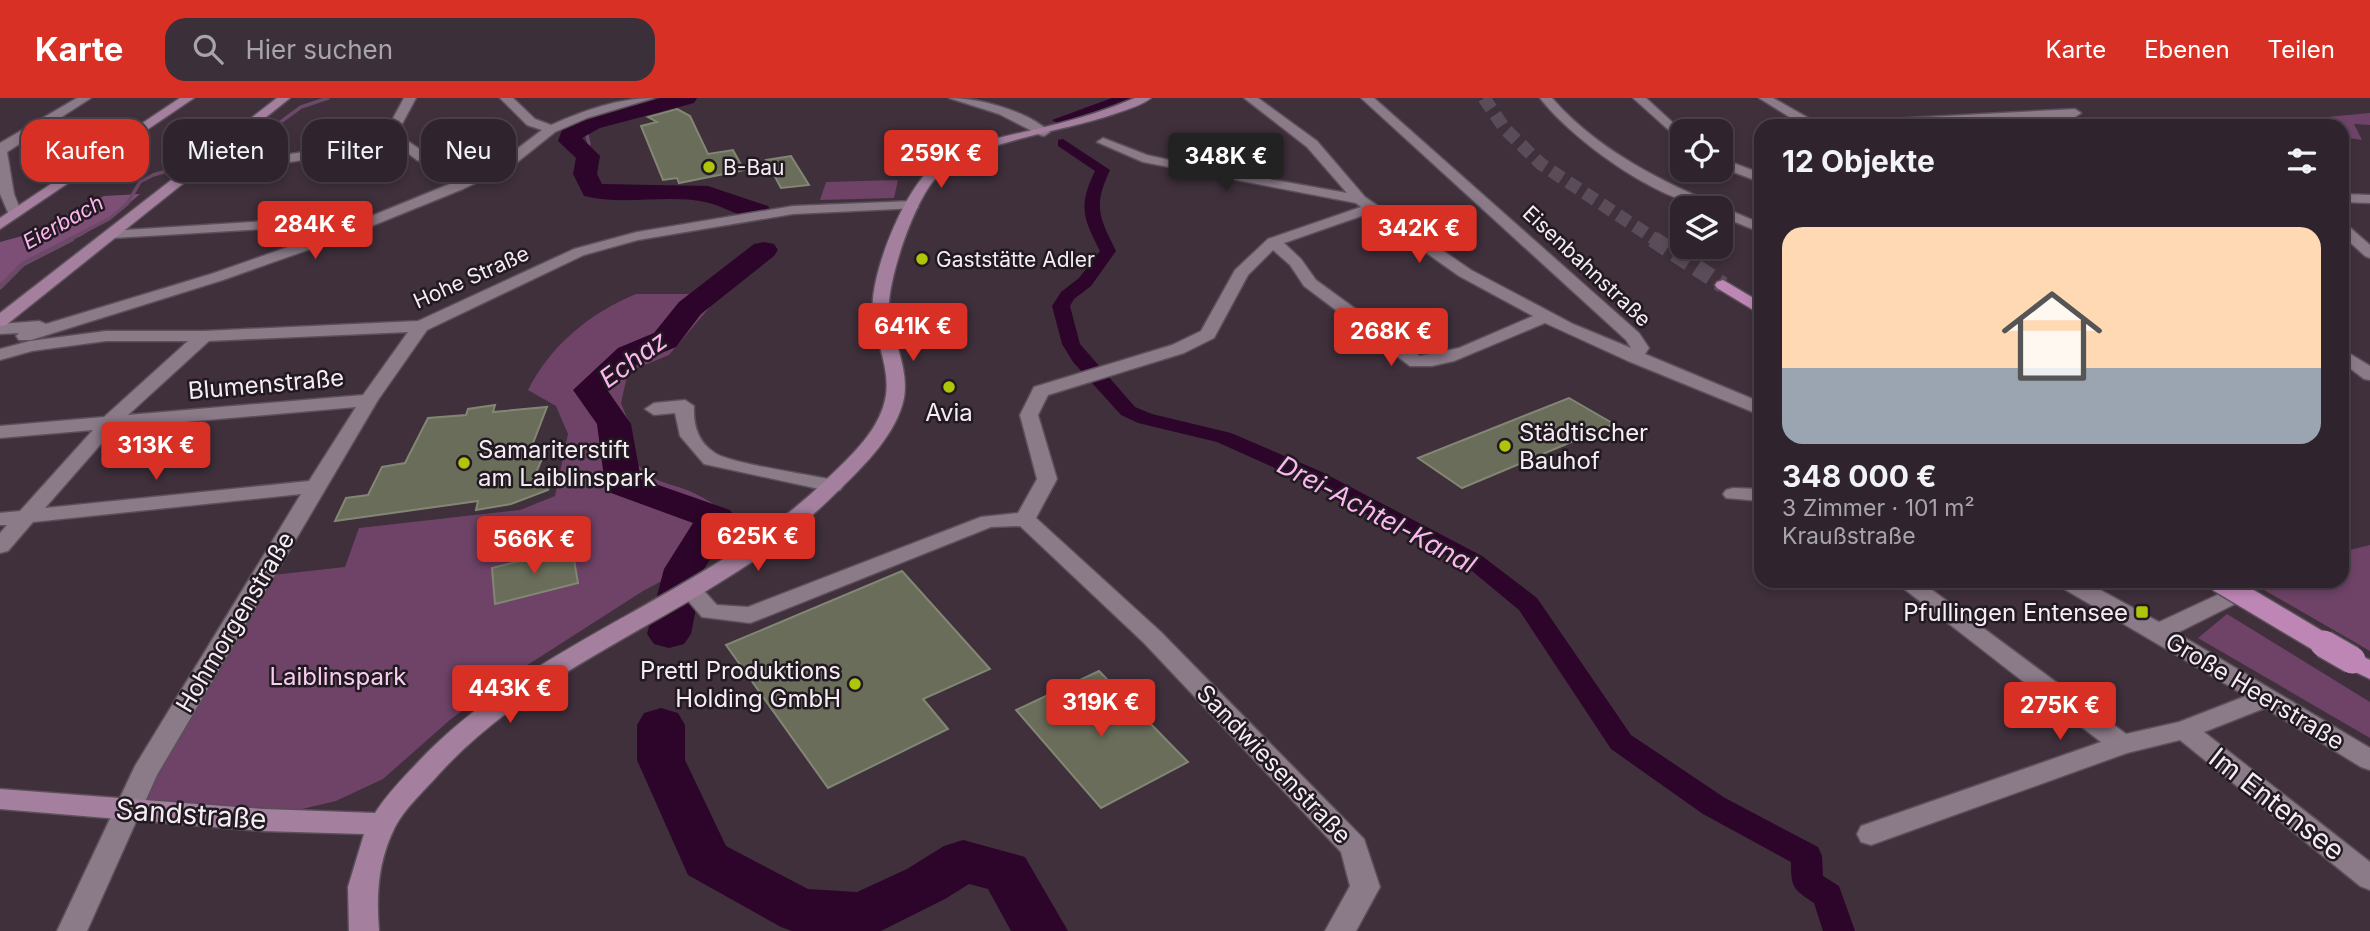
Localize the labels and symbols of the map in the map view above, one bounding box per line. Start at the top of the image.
pin: 259K € [884,130,998,190]
pin: 348K € [1169,134,1283,193]
place label: B-Bau [723,155,784,180]
marker: B-Bau [701,159,717,175]
water label: Eierbach [18,190,108,254]
street label: Eisenbahnstraße [1518,200,1656,332]
pin: 284K € [258,202,372,261]
pin: 342K € [1362,206,1476,265]
street label: Hohe Straße [409,240,533,314]
place label: Gaststätte Adler [936,247,1095,272]
marker: Gaststätte Adler [914,251,930,267]
pin: 641K € [856,303,970,363]
pin: 268K € [1334,308,1448,368]
water label: Echaz [593,324,673,394]
street label: Blumenstraße [187,363,345,405]
marker: Avia [941,379,957,395]
place label: Avia [925,398,973,427]
place label: Städtischer Bauhof [1519,418,1648,475]
pin: 313K € [99,422,213,482]
place label: Samariterstift am Laiblinspark [478,435,656,492]
marker: Städtischer Bauhof [1497,438,1513,454]
water label: Drei-Achtel-Kanal [1272,449,1482,580]
marker: Samariterstift am Laiblinspark [456,455,472,471]
pin: 625K € [701,514,815,573]
pin: 566K € [477,517,591,576]
street label: Hohmorgenstraße [170,527,300,717]
place label: Pfullingen Entensee [1903,598,2128,627]
marker: Pfullingen Entensee [2134,604,2150,620]
street label: Große Heerstraße [2160,626,2350,756]
place label: Prettl Produktions Holding GmbH [640,656,841,713]
park label: Laiblinspark [269,662,407,691]
pin: 443K € [453,666,567,725]
marker: Prettl Produktions Holding GmbH [847,676,863,692]
street label: Sandwiesenstraße [1191,678,1357,850]
pin: 319K € [1044,680,1158,739]
pin: 275K € [2003,682,2117,742]
street label: Im Entensee [2203,741,2351,867]
street label: Sandstraße [114,792,268,836]

